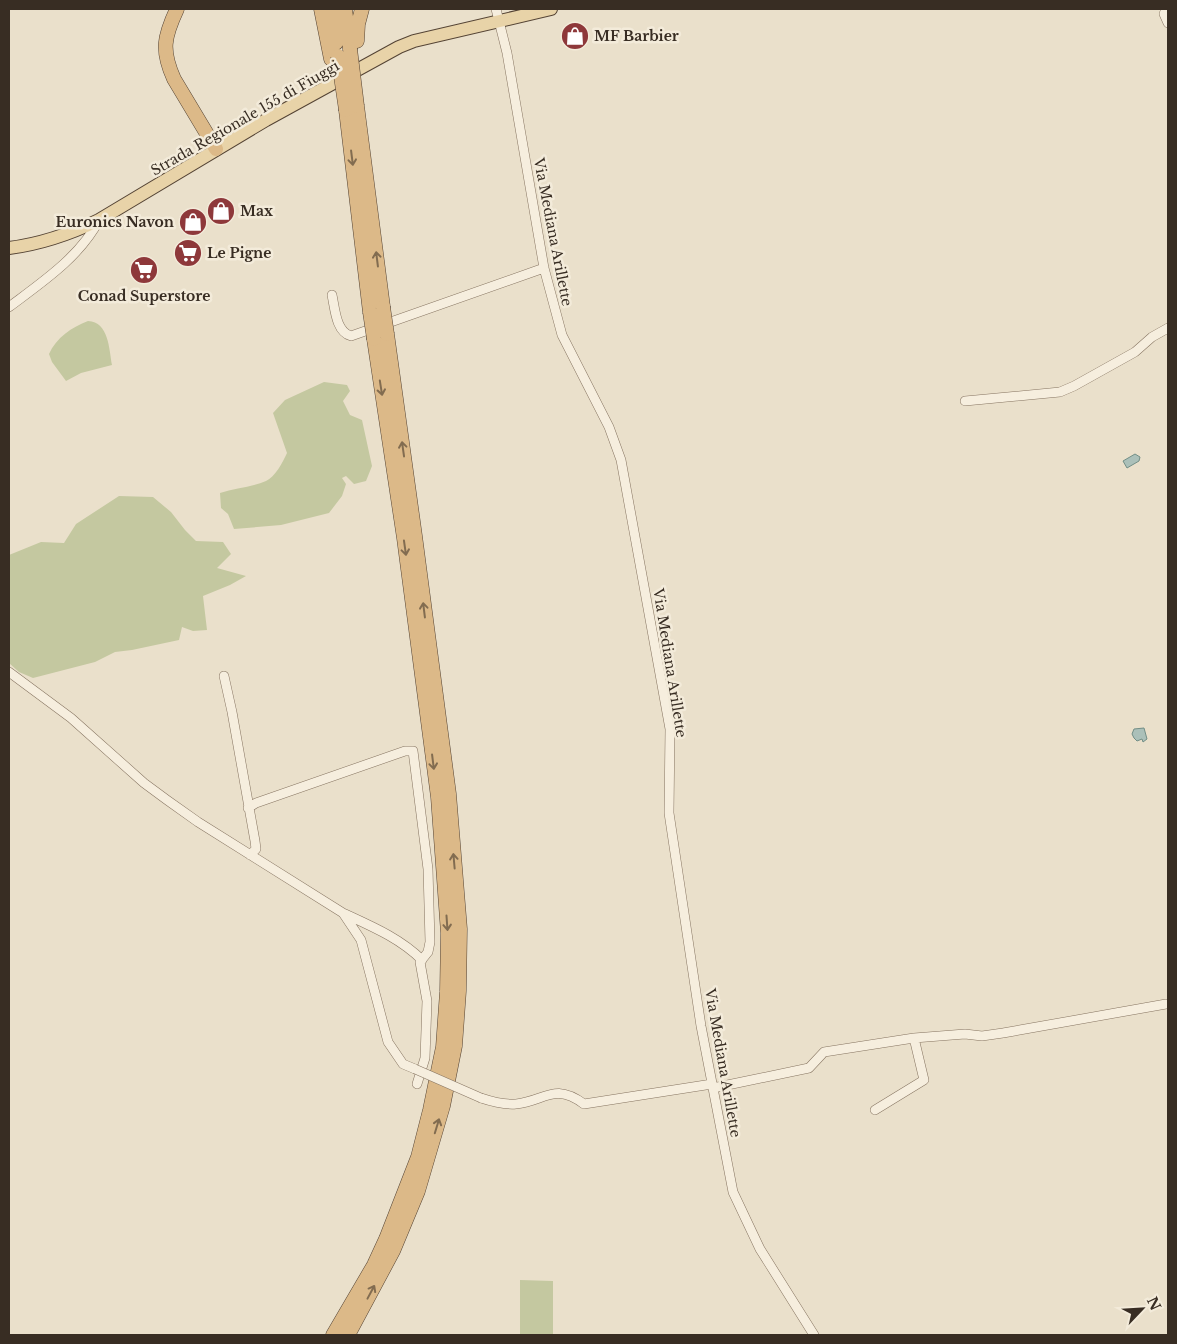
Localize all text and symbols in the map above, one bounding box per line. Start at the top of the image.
shop icon: MF Barbier [560,21,590,51]
place label: MF Barbier [594,27,679,45]
street label: Strada Regionale 155 di Fiuggi [148,56,343,179]
one-way arrow [347,150,357,166]
street label: Via Mediana Arillette [530,155,576,308]
shop icon: Max [206,196,236,226]
place label: Max [240,202,274,220]
shop icon: Euronics Navon [178,207,208,237]
place label: Euronics Navon [56,213,174,231]
supermarket icon: Le Pigne [173,238,203,268]
place label: Le Pigne [207,244,271,262]
one-way arrow [372,251,382,267]
supermarket icon: Conad Superstore [129,255,159,285]
place label: Conad Superstore [78,287,210,305]
one-way arrow [377,379,387,395]
one-way arrow [398,441,408,457]
one-way arrow [401,540,411,556]
street label: Via Mediana Arillette [649,586,691,739]
one-way arrow [419,603,429,619]
one-way arrow [429,753,439,769]
one-way arrow [449,853,459,869]
one-way arrow [443,915,452,931]
street label: Via Mediana Arillette [701,986,745,1139]
one-way arrow [433,1118,443,1134]
north arrow [1117,1284,1167,1334]
one-way arrow [366,1285,376,1300]
text: N [1143,1294,1165,1313]

